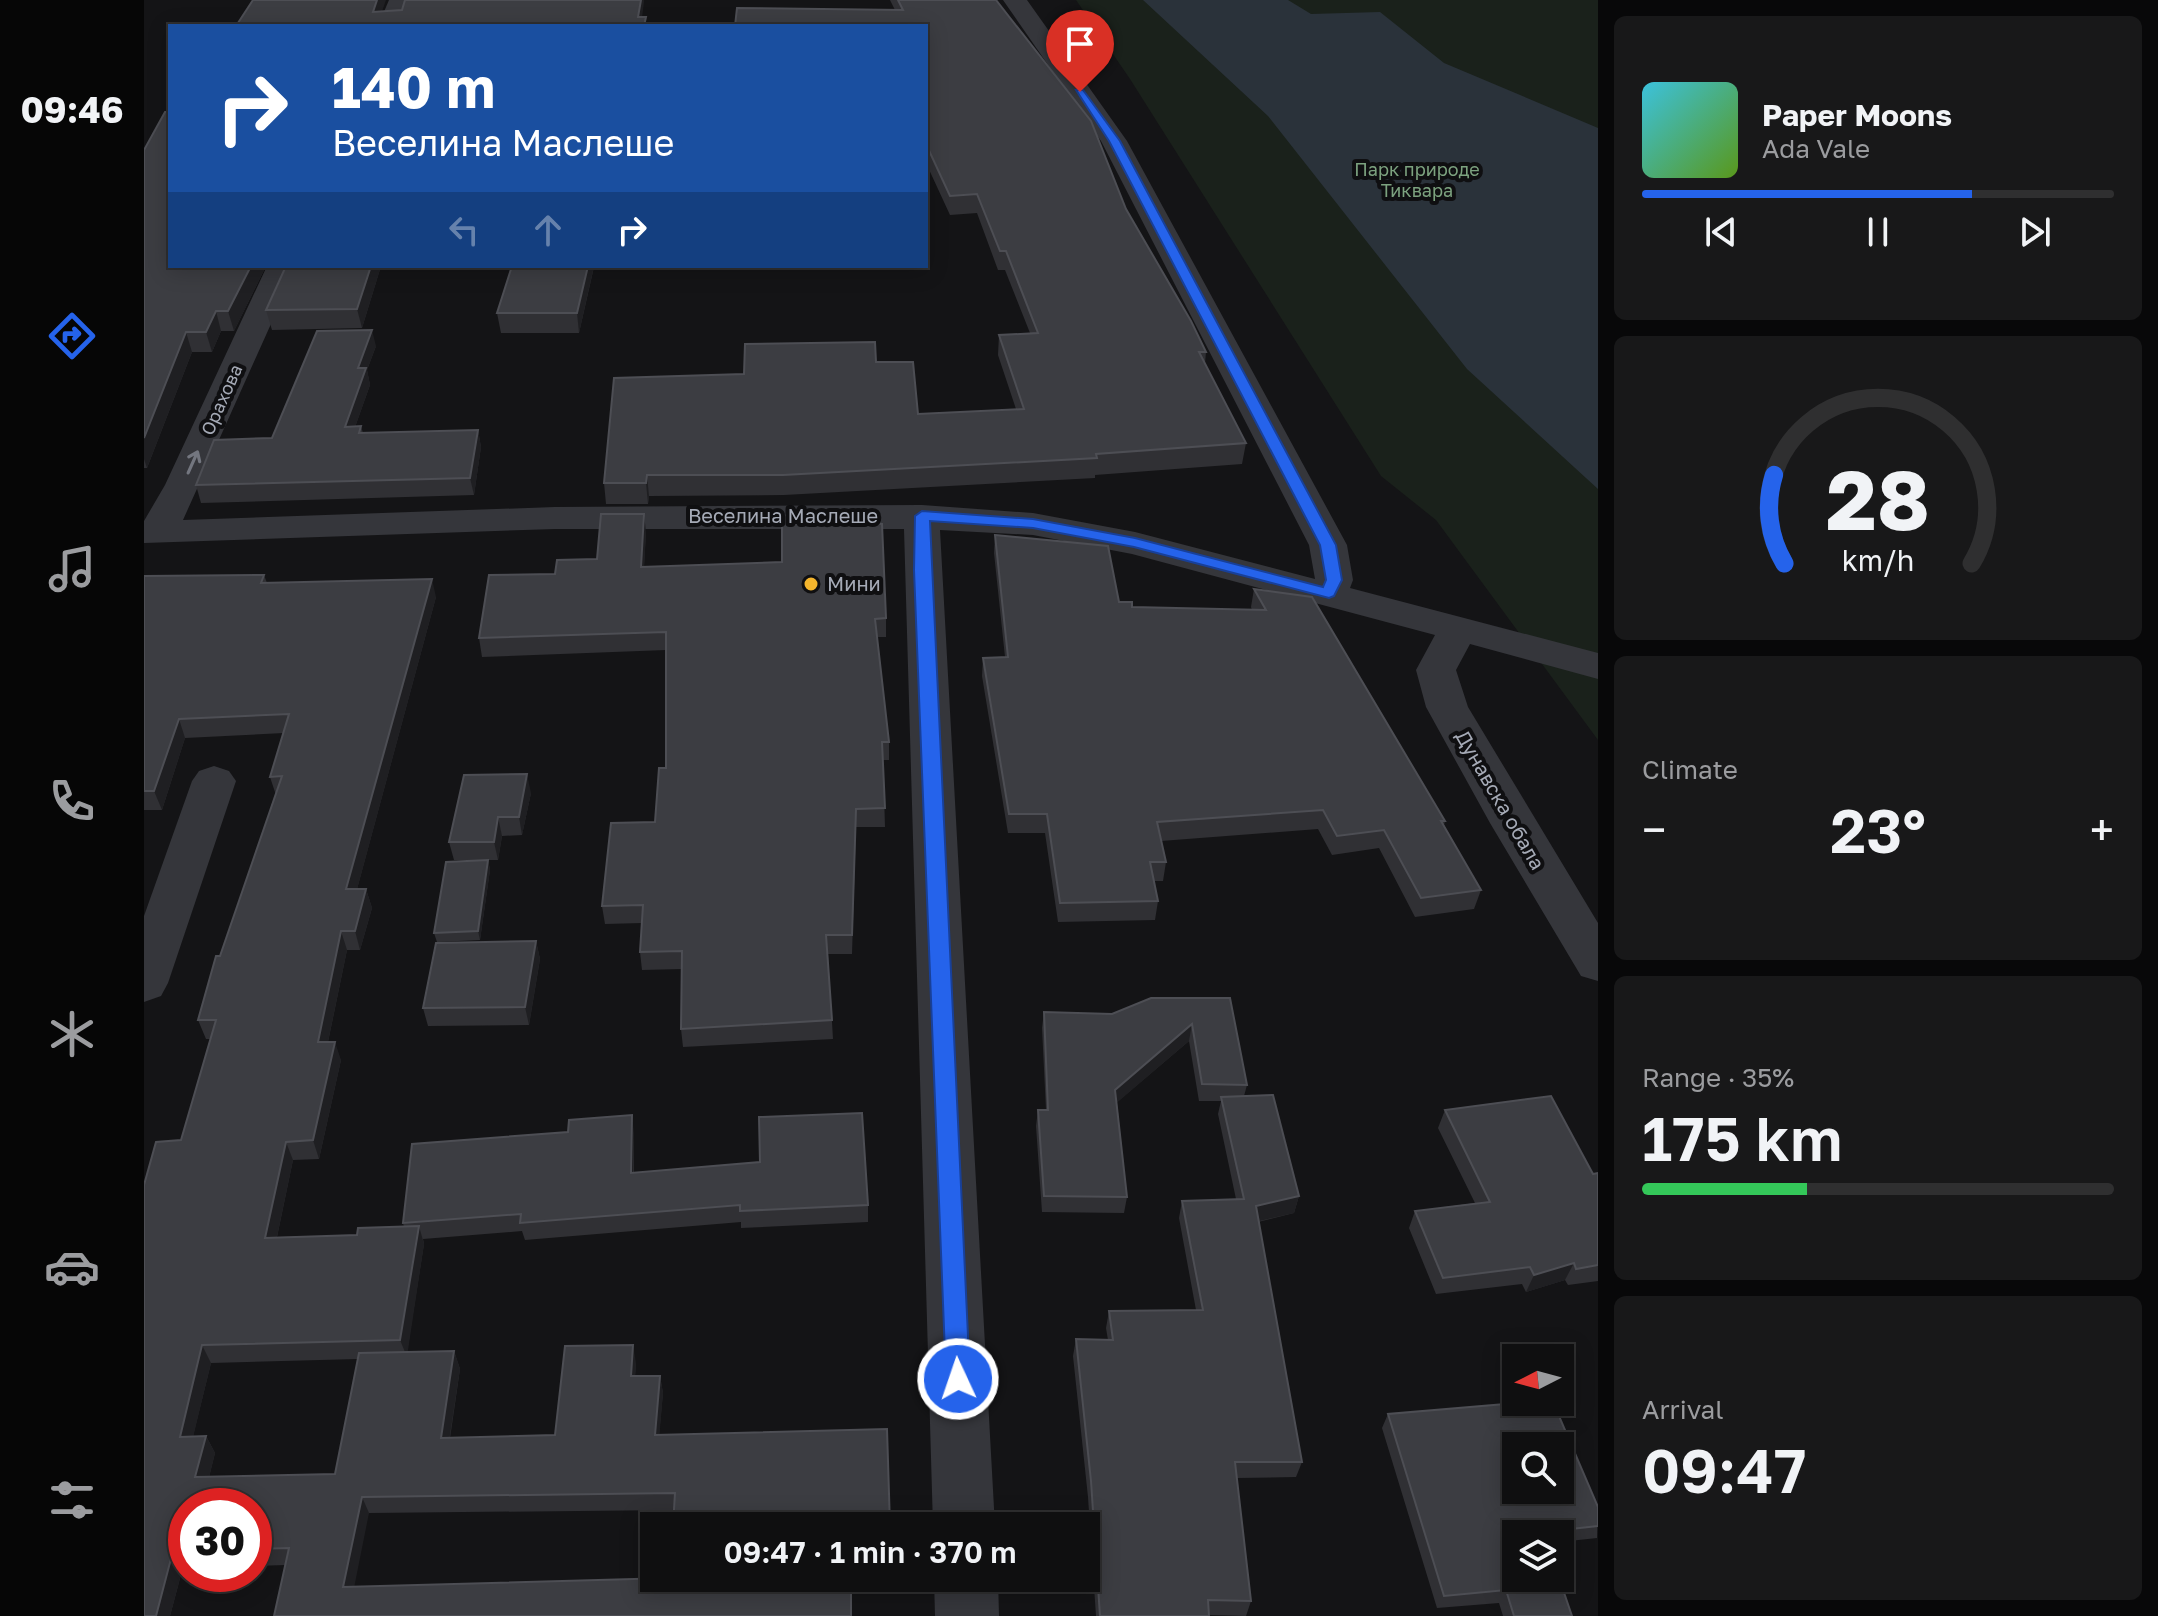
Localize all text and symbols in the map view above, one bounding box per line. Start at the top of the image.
pin [1046,10,1114,92]
icon: arrive [1058,22,1102,66]
text: 140 m [332,53,495,120]
icon: right [200,56,304,160]
text: 09:46 [20,88,124,131]
text: Paper Moons [1762,97,1952,133]
text: Веселина Маслеше [332,121,674,164]
text: Ada Vale [1762,133,1870,164]
park label: Парк природе Тиквара [1354,158,1480,201]
icon: left [442,208,486,252]
icon: ahead [526,208,570,252]
icon: right [610,208,654,252]
icon: previous [1699,210,1743,254]
icon: pause [1856,210,1900,254]
icon: next [2013,210,2057,254]
icon: directions [44,308,100,364]
street label: Орахова [196,361,246,438]
text: 28 [1826,448,1930,548]
one-way arrow [187,450,202,475]
street label: Веселина Маслеше [688,503,878,527]
icon: music [44,541,100,597]
text: km/h [1842,543,1914,577]
place label: Мини [827,571,881,595]
marker: Мини [802,575,820,593]
street label: Дунавска обала [1451,726,1550,873]
text: Climate [1642,754,1738,785]
icon: phone [44,773,100,829]
text: 23° [1830,794,1926,866]
text: − [1642,803,1666,856]
text: + [2090,803,2114,856]
icon: climate [44,1006,100,1062]
text: Range · 35% [1642,1062,1794,1093]
text: 175 km [1642,1102,1843,1174]
icon: car [44,1239,100,1295]
position arrow [916,1337,1000,1421]
north arrow [1502,1344,1574,1416]
map controls [1502,1344,1574,1592]
text: Arrival [1642,1394,1723,1425]
button: search [1502,1432,1574,1504]
text: 09:47 [1642,1434,1806,1506]
icon: filters [44,1472,100,1528]
speed limit sign: 30 [168,1488,272,1592]
button: layers [1502,1520,1574,1592]
text: 09:47 · 1 min · 370 m [723,1534,1017,1570]

